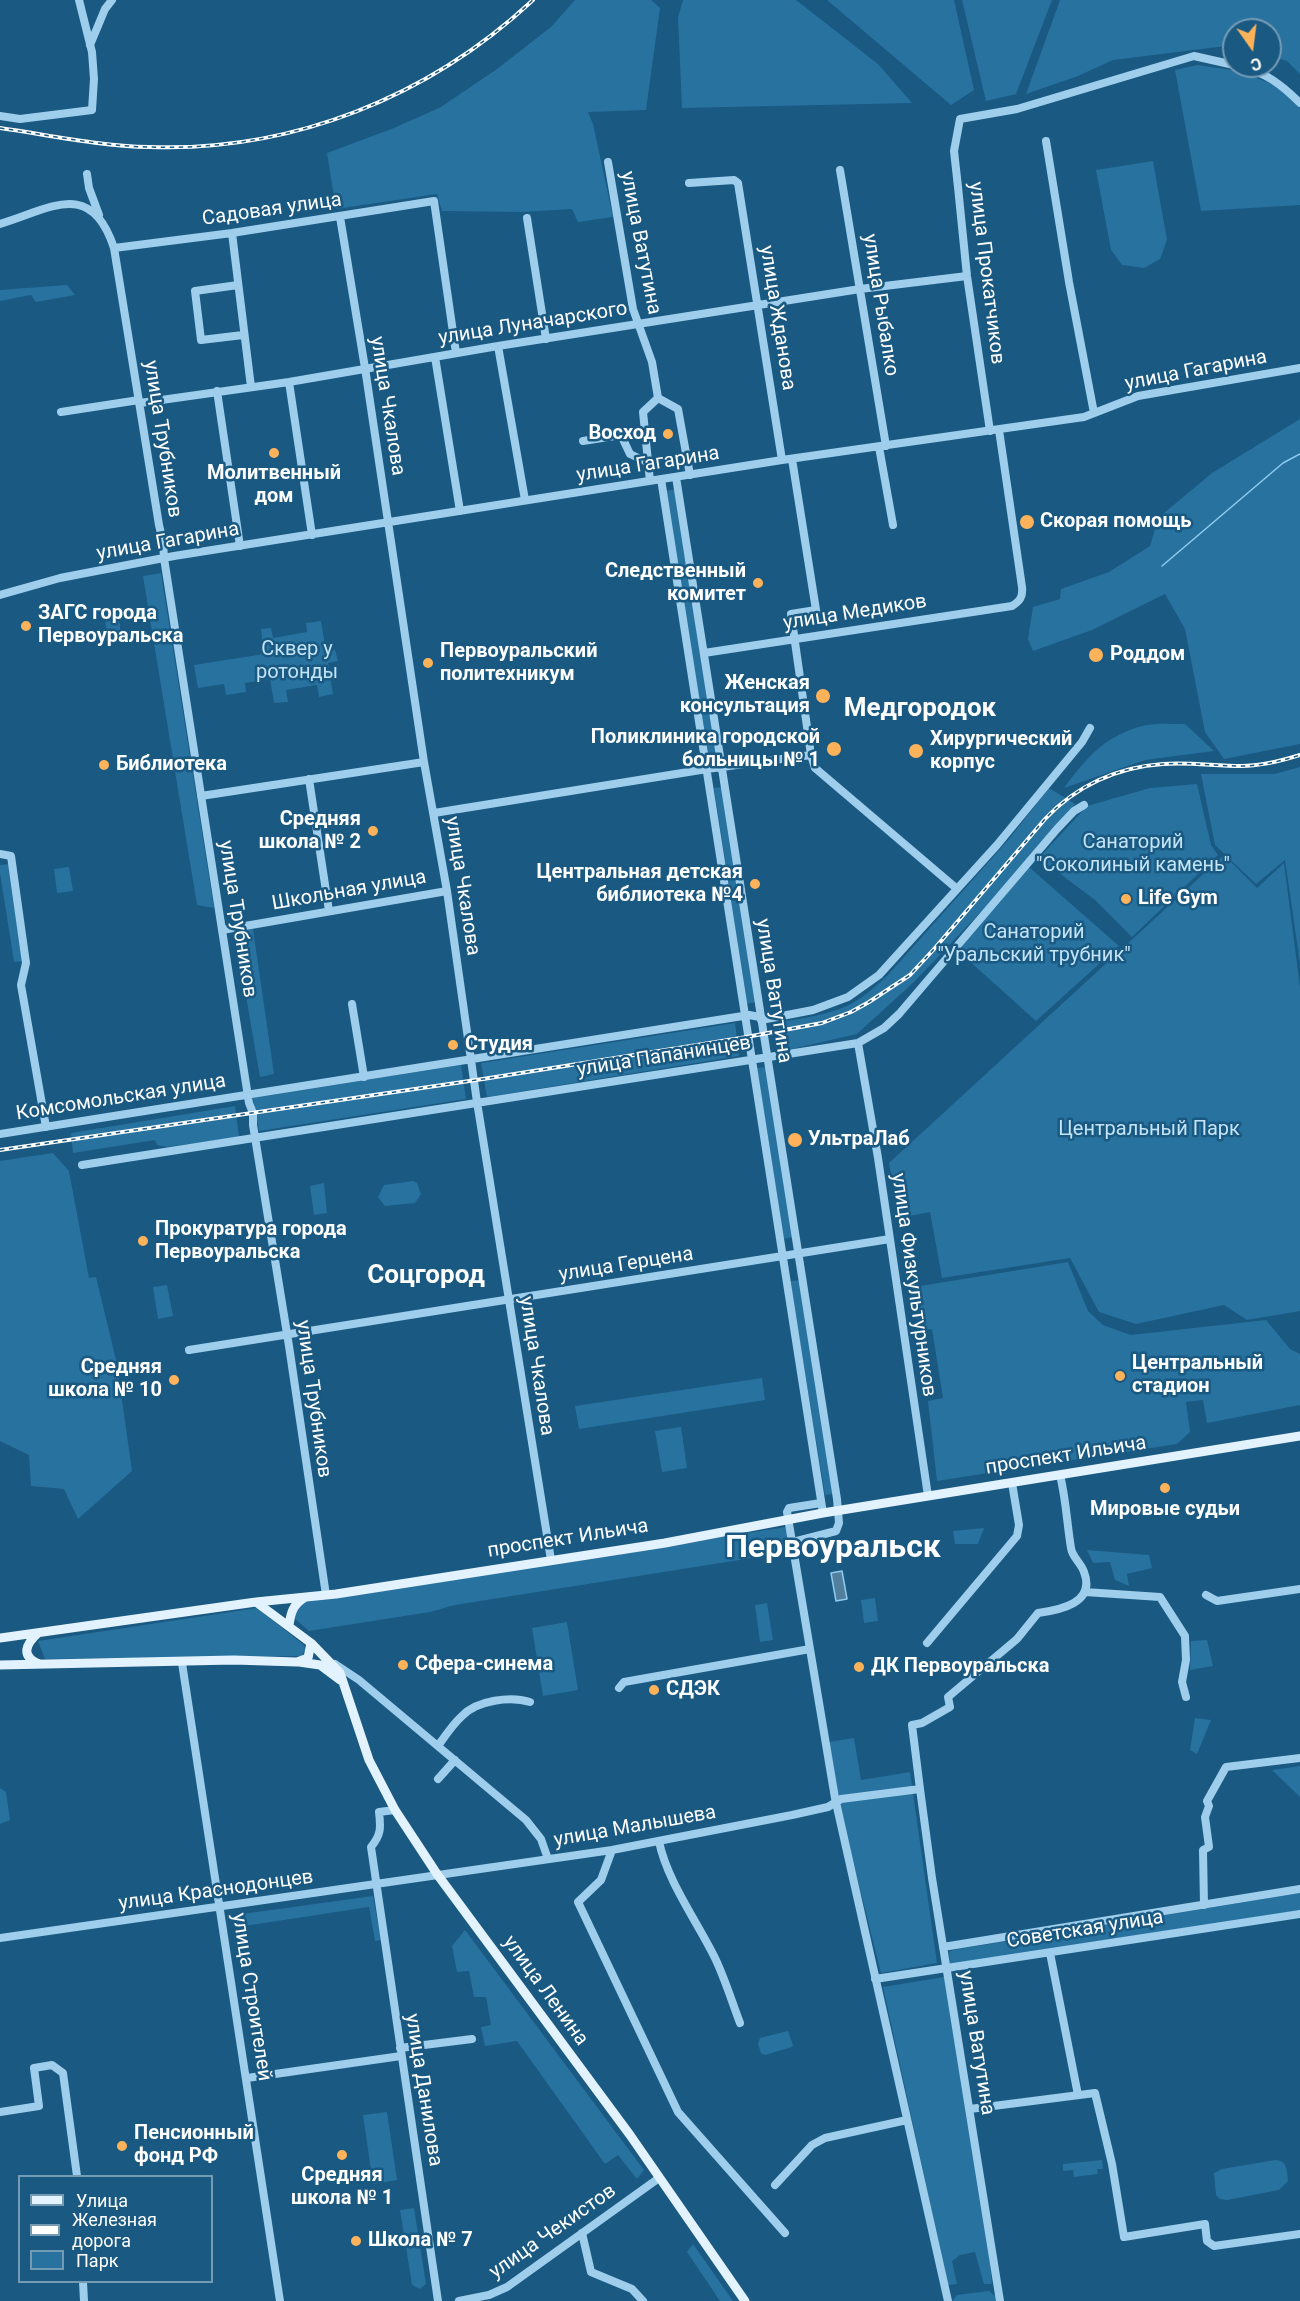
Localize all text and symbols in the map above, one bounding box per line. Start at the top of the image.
north arrow [1222,18,1282,78]
text: С [1249,54,1263,74]
street label: улица Ватутина [614,169,666,317]
street label: улица Прокатчиков [963,180,1009,366]
street label: Садовая улица [201,188,343,232]
street label: улица Рыбалко [857,232,903,378]
street label: улица Жданова [754,244,800,392]
street label: улица Луначарского [437,297,629,351]
street label: улица Чкалова [364,335,410,477]
street label: улица Гагарина [1123,345,1269,397]
street label: улица Трубников [138,359,186,519]
place label: Восход [588,422,656,446]
marker: Восход [661,427,675,441]
street label: улица Гагарина [575,442,721,488]
marker: Молитвенный дом [267,446,281,460]
place label: Молитвенный дом [207,462,341,509]
place label: Скорая помощь [1040,510,1191,534]
marker: Скорая помощь [1018,513,1036,531]
street label: улица Гагарина [95,518,241,566]
place label: Следственный комитет [605,560,746,607]
marker: Следственный комитет [751,576,765,590]
street label: улица Медиков [782,590,928,636]
place label: ЗАГС города Первоуральска [38,602,184,649]
marker: ЗАГС города Первоуральска [19,619,33,633]
park label: Сквер у ротонды [256,638,338,685]
place label: Первоуральский политехникум [440,640,597,687]
place label: Роддом [1110,643,1185,667]
marker: Роддом [1087,646,1105,664]
marker: Первоуральский политехникум [421,656,435,670]
place label: Женская консультация [680,672,810,719]
marker: Женская консультация [814,687,832,705]
district label: Медгородок [844,693,996,725]
place label: Поликлиника городской больницы № 1 [591,726,820,773]
place label: Хирургический корпус [930,728,1072,775]
marker: Поликлиника городской больницы № 1 [825,740,843,758]
marker: Хирургический корпус [907,742,925,760]
place label: Библиотека [116,753,227,777]
marker: Библиотека [97,758,111,772]
place label: Средняя школа № 2 [259,808,361,855]
street label: улица Чкалова [439,815,485,957]
marker: Средняя школа № 2 [366,824,380,838]
park label: Санаторий "Соколиный камень" [1036,831,1230,878]
street label: улица Трубников [213,839,261,999]
place label: Центральная детская библиотека №4 [536,861,743,908]
street label: Школьная улица [270,866,428,916]
marker: Центральная детская библиотека №4 [748,877,762,891]
place label: Life Gym [1138,887,1218,911]
marker: Life Gym [1119,892,1133,906]
street label: улица Ватутина [750,917,796,1065]
park label: Санаторий "Уральский трубник" [937,921,1131,968]
street label: улица Папанинцев [575,1031,753,1083]
place label: Студия [465,1033,533,1057]
marker: Студия [446,1038,460,1052]
street label: Комсомольская улица [14,1070,228,1126]
park label: Центральный Парк [1058,1118,1240,1142]
place label: УльтраЛаб [808,1128,910,1152]
marker: УльтраЛаб [786,1131,804,1149]
street label: улица Физкультурников [885,1172,941,1398]
place label: Прокуратура города Первоуральска [155,1218,347,1265]
marker: Прокуратура города Первоуральска [136,1234,150,1248]
street label: улица Герцена [557,1243,695,1287]
district label: Соцгород [367,1260,485,1292]
street label: улица Чкалова [513,1295,559,1437]
street label: улица Трубников [290,1319,336,1479]
place label: Центральный стадион [1132,1352,1263,1399]
place label: Средняя школа № 10 [48,1356,162,1403]
marker: Центральный стадион [1113,1369,1127,1383]
marker: Средняя школа № 10 [167,1373,181,1387]
street label: проспект Ильича [984,1431,1148,1481]
marker: Мировые судьи [1158,1481,1172,1495]
place label: Мировые судьи [1090,1498,1240,1522]
street label: проспект Ильича [486,1514,650,1564]
district label: Первоуральск [725,1530,941,1568]
place label: Сфера-синема [415,1653,553,1677]
place label: ДК Первоуральска [871,1655,1049,1679]
marker: Сфера-синема [396,1658,410,1672]
marker: ДК Первоуральска [852,1660,866,1674]
place label: СДЭК [666,1678,720,1702]
marker: СДЭК [647,1683,661,1697]
street label: улица Малышева [552,1801,718,1853]
street label: улица Краснодонцев [117,1865,315,1917]
street label: Советская улица [1005,1906,1165,1954]
street label: улица Строителей [226,1911,276,2083]
street label: улица Ленина [497,1931,593,2051]
street label: улица Ватутина [953,1969,999,2117]
street label: улица Данилова [399,2012,447,2168]
place label: Пенсионный фонд РФ [134,2122,254,2169]
marker: Пенсионный фонд РФ [115,2139,129,2153]
marker: Средняя школа № 1 [335,2148,349,2162]
place label: Средняя школа № 1 [291,2164,393,2211]
legend [18,2175,213,2283]
street label: улица Чекистов [485,2179,621,2285]
text: Улица [76,2190,128,2211]
text: Железная дорога [72,2209,157,2251]
place label: Школа № 7 [368,2229,473,2253]
marker: Школа № 7 [349,2234,363,2248]
text: Парк [76,2250,118,2271]

